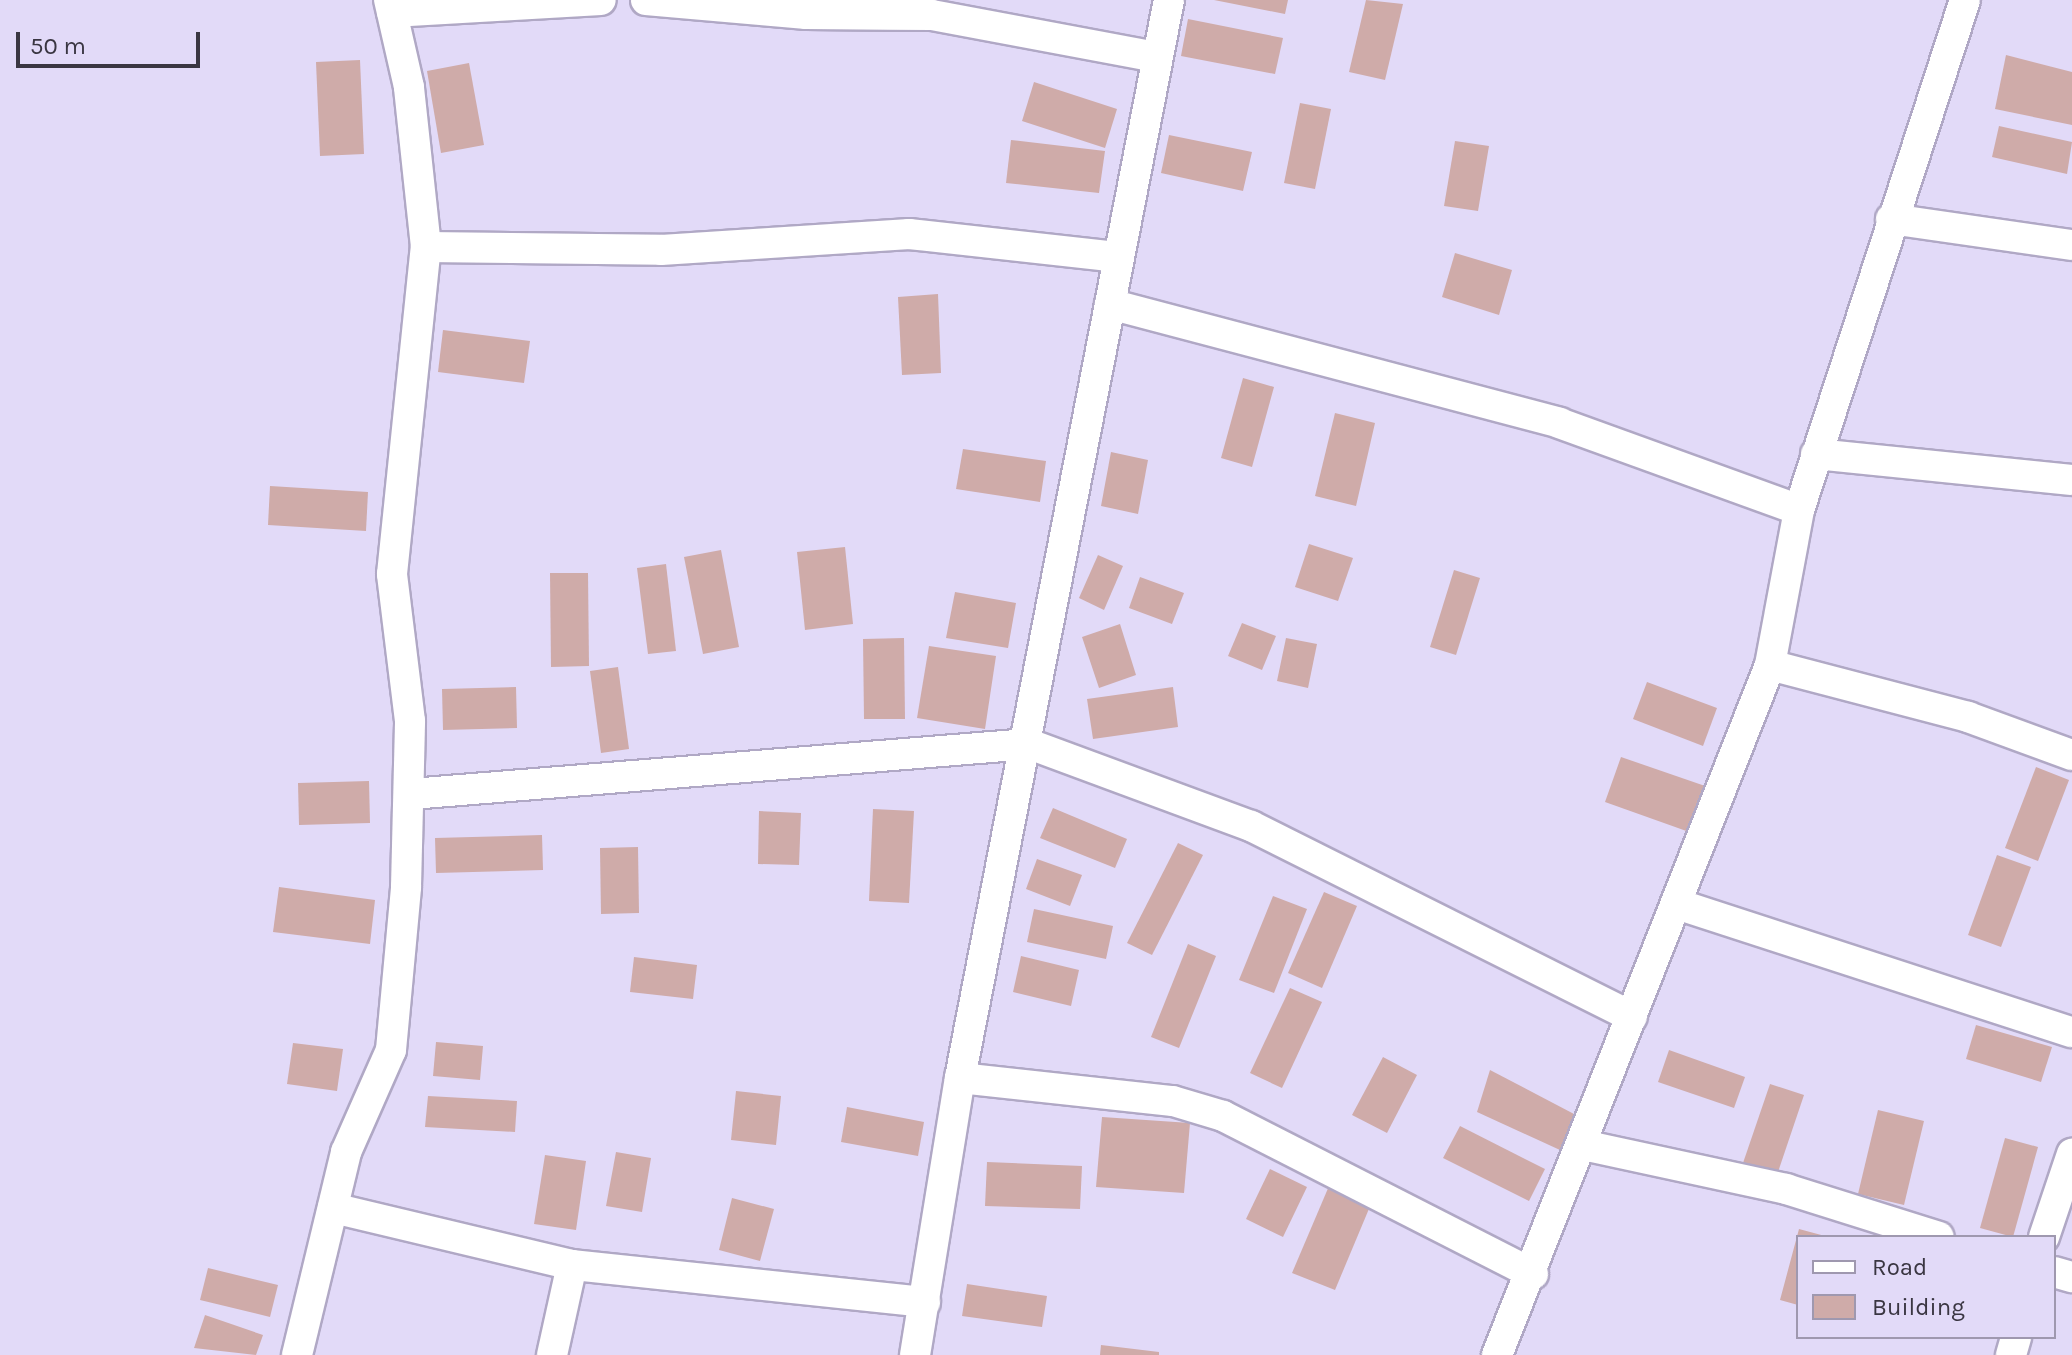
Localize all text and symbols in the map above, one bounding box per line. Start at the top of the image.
scale bar [20,16,204,66]
text: 50 m [30,32,86,60]
legend [1796,1235,2056,1339]
text: Road [1872,1253,1927,1281]
text: Building [1872,1293,1965,1321]

